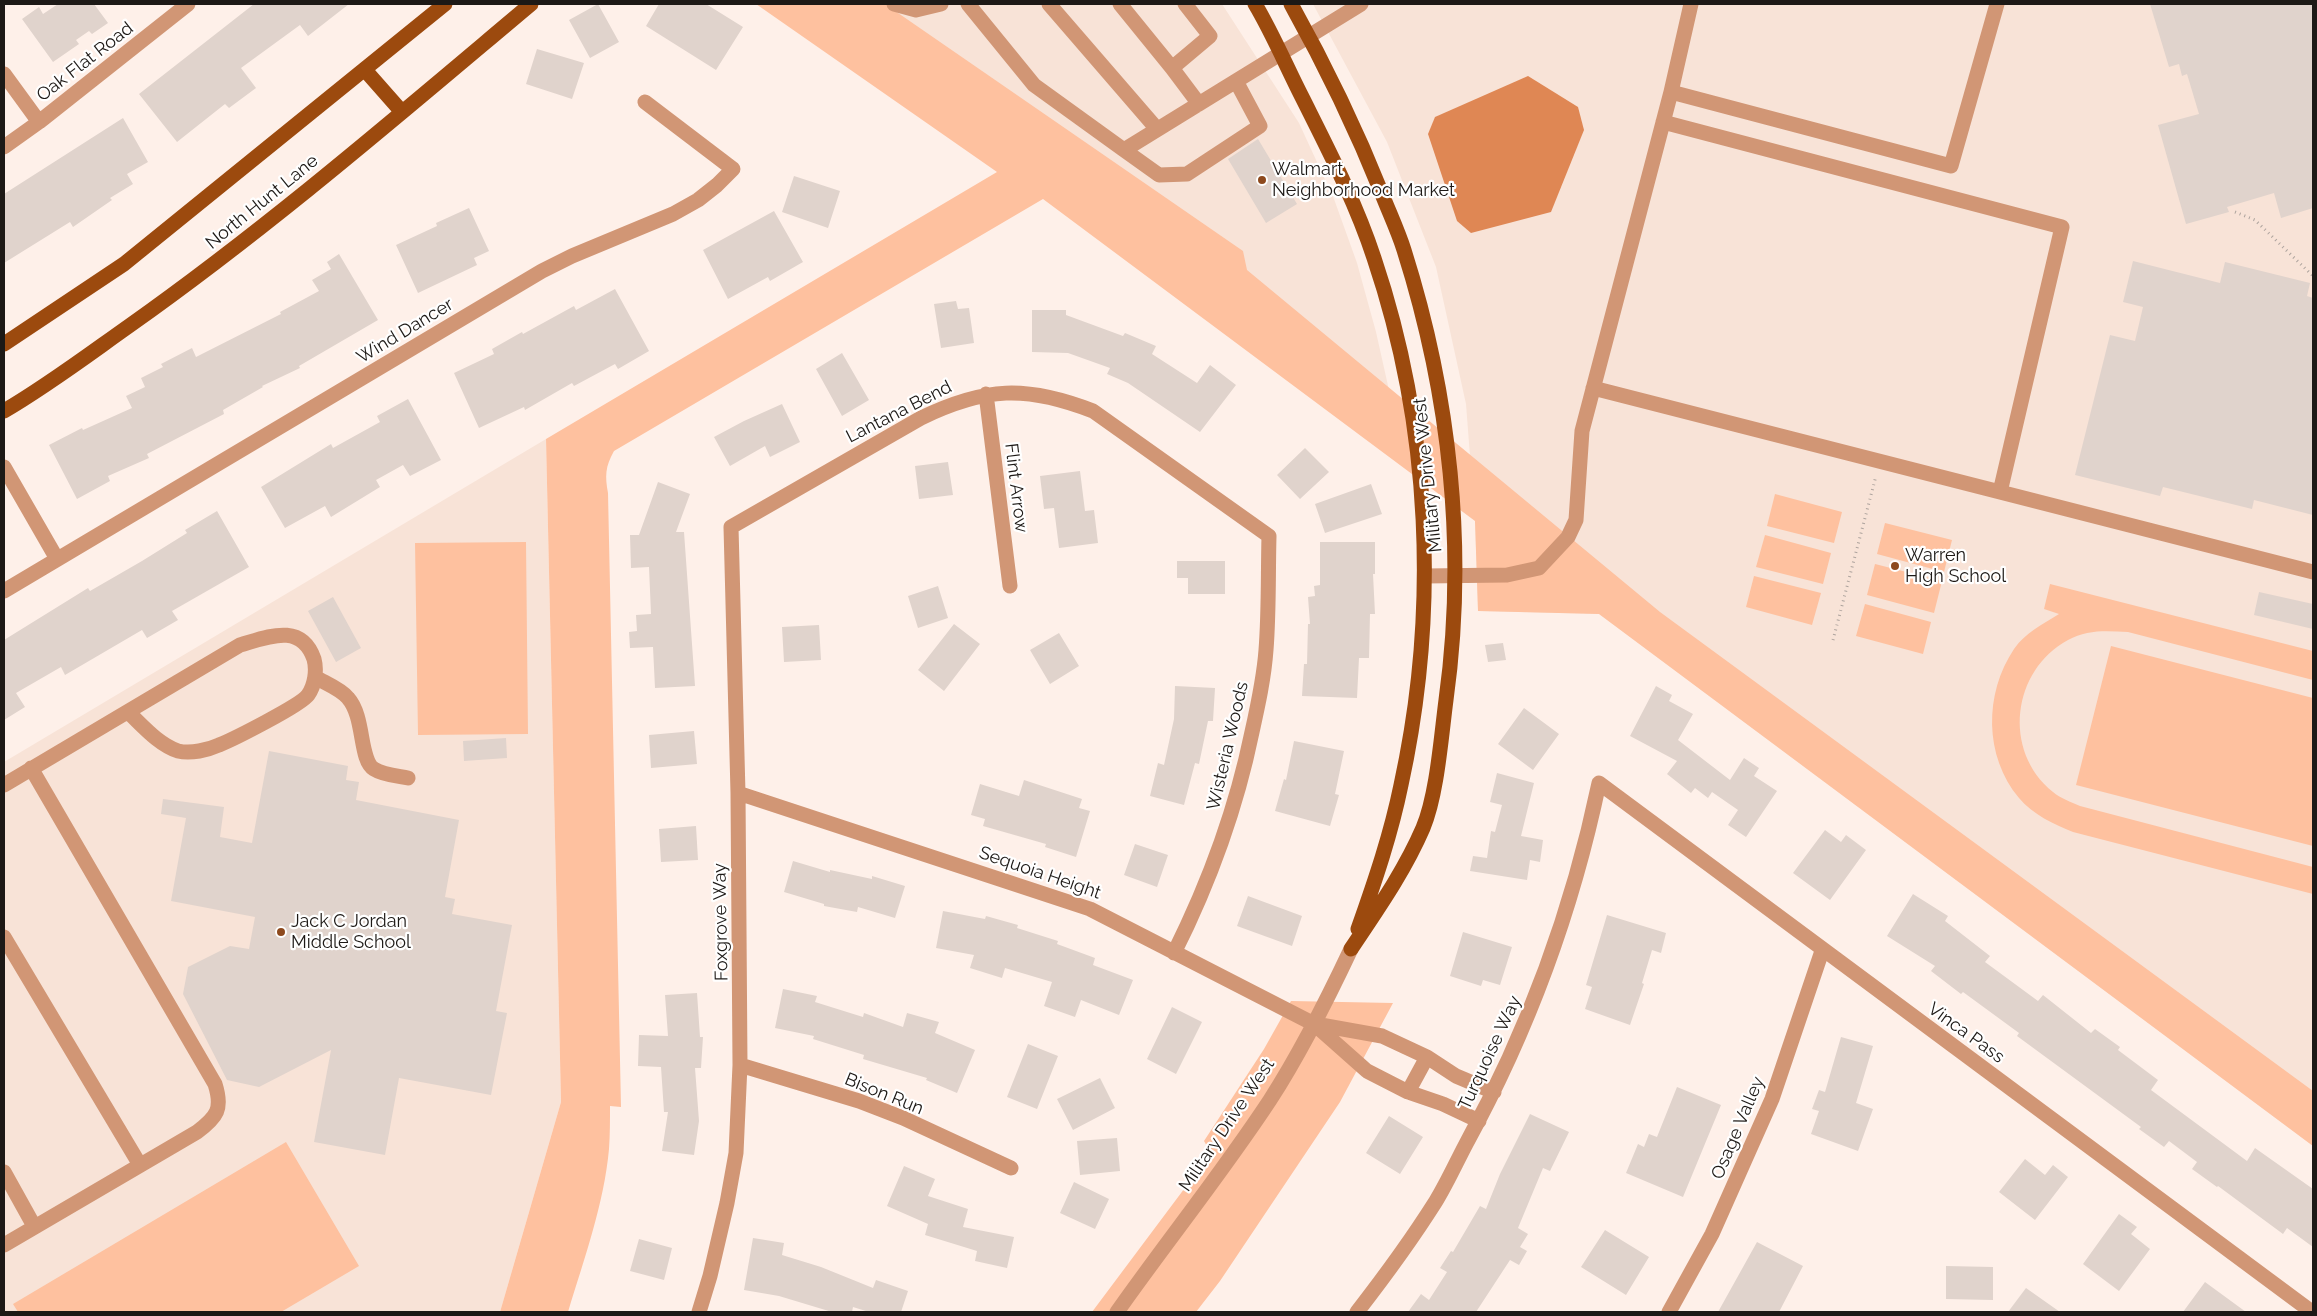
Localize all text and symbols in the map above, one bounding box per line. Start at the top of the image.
street label: Oak Flat Road [32,18,138,106]
street label: North Hunt Lane [201,150,323,254]
place label: Walmart Neighborhood Market [1272,159,1455,202]
marker: Walmart Neighborhood Market [1256,174,1268,186]
street label: Wind Dancer [353,294,457,368]
street label: Lantana Bend [843,376,955,448]
street label: Military Drive West [1409,397,1447,553]
street label: Flint Arrow [1000,442,1032,534]
place label: Warren High School [1905,545,2006,588]
marker: Warren High School [1889,560,1901,572]
street label: Wisteria Woods [1203,680,1253,812]
street label: Sequoia Height [976,842,1104,904]
street label: Foxgrove Way [709,863,733,981]
place label: Jack C Jordan Middle School [291,911,411,954]
marker: Jack C Jordan Middle School [275,926,287,938]
street label: Turquoise Way [1454,992,1526,1114]
street label: Vinca Pass [1924,998,2008,1068]
street label: Military Drive West [1175,1055,1279,1195]
street label: Bison Run [841,1068,927,1120]
street label: Osage Valley [1707,1073,1769,1183]

